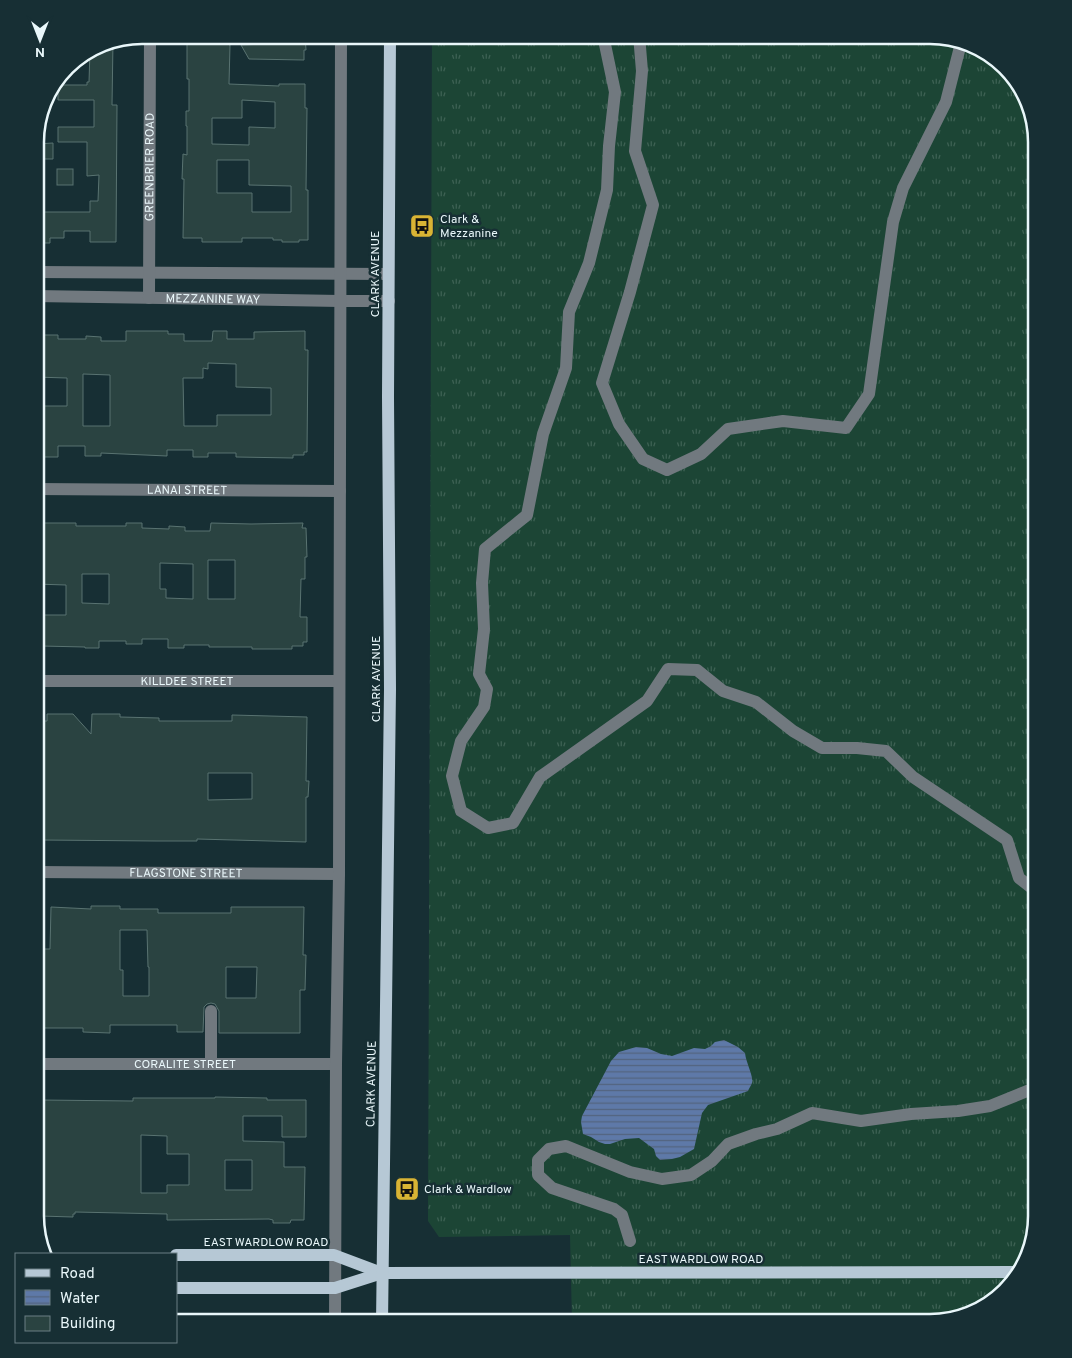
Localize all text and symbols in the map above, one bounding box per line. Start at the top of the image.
north arrow [15,15,65,65]
text: N [35,43,45,60]
street label: GREENBRIER ROAD [142,113,159,221]
place label: Clark & Mezzanine [440,212,498,242]
bus stop icon: Clark & Mezzanine [409,213,435,239]
street label: CLARK AVENUE [368,231,384,317]
street label: MEZZANINE WAY [165,291,261,309]
street label: LANAI STREET [147,483,227,499]
street label: CLARK AVENUE [369,636,385,722]
street label: KILLDEE STREET [140,674,234,690]
street label: FLAGSTONE STREET [129,866,243,882]
street label: CLARK AVENUE [363,1041,381,1127]
street label: CORALITE STREET [134,1057,236,1073]
bus stop icon: Clark & Wardlow [394,1176,420,1202]
place label: Clark & Wardlow [424,1182,512,1198]
street label: EAST WARDLOW ROAD [204,1235,328,1251]
street label: EAST WARDLOW ROAD [639,1252,763,1268]
legend [15,1253,178,1343]
text: Road [60,1265,95,1284]
text: Water [60,1290,100,1309]
text: Building [60,1315,115,1334]

